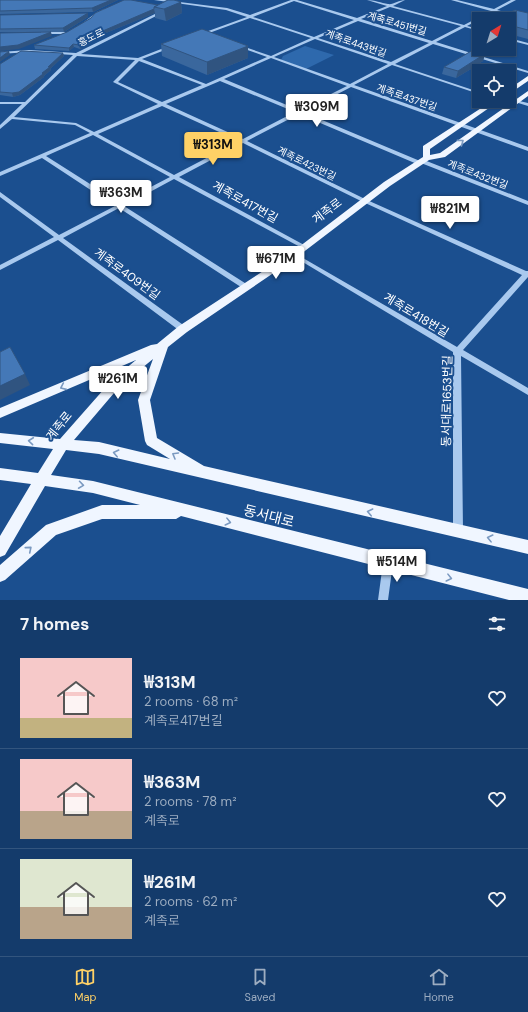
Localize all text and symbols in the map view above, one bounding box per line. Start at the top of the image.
street label: 계족로451번길 [366,9,428,38]
north arrow [472,12,516,56]
map controls [472,12,516,108]
street label: 홍도로 [76,26,106,49]
street label: 계족로443번길 [323,27,388,60]
button: locate [472,64,516,108]
street label: 계족로437번길 [375,81,439,114]
pin: ₩309M [289,94,345,128]
text: ₩309M [295,98,339,115]
pin: ₩313M [185,132,241,166]
text: ₩313M [193,136,233,153]
one-way arrow [457,139,464,146]
street label: 계족로423번길 [275,144,338,183]
street label: 계족로432번길 [446,157,510,192]
street label: 계족로417번길 [209,177,281,227]
pin: ₩363M [93,180,149,214]
text: ₩363M [99,184,143,201]
street label: 계족로 [309,195,345,227]
pin: ₩821M [422,196,478,230]
text: ₩821M [430,200,470,217]
street label: 계족로409번길 [91,245,163,303]
pin: ₩671M [248,246,304,280]
text: ₩671M [256,250,296,267]
street label: 계족로418번길 [380,289,452,341]
street label: 동서대로1653번길 [438,355,456,447]
pin: ₩261M [90,366,146,400]
text: ₩261M [98,370,138,387]
one-way arrow [60,382,68,390]
street label: 계족로 [42,408,76,444]
one-way arrow [28,437,34,446]
one-way arrow [113,449,120,457]
one-way arrow [172,453,179,460]
one-way arrow [78,480,84,489]
street label: 동서대로 [242,501,296,531]
one-way arrow [366,508,373,516]
one-way arrow [224,517,231,526]
one-way arrow [487,535,493,543]
one-way arrow [24,546,32,553]
pin: ₩514M [369,549,425,583]
text: ₩514M [377,553,417,570]
one-way arrow [445,573,452,582]
text: 7 homes [20,613,89,635]
icon: filters [486,613,508,635]
text: ₩313M [144,671,196,693]
icon: home [52,674,100,722]
icon: heart [486,687,508,709]
text: 2 rooms · 68 m² [144,693,238,710]
text: 계족로417번길 [144,712,223,729]
text: ₩363M [144,771,200,793]
icon: home [52,775,100,823]
icon: heart [486,788,508,810]
text: 2 rooms · 78 m² [144,793,236,810]
text: 계족로 [144,812,180,829]
text: ₩261M [144,871,196,893]
icon: home [52,875,100,923]
icon: heart [486,888,508,910]
text: 2 rooms · 62 m² [144,893,237,910]
text: 계족로 [144,912,180,929]
tab: Map [74,966,96,1004]
tab: Saved [245,966,275,1004]
tab: Home [424,966,454,1004]

